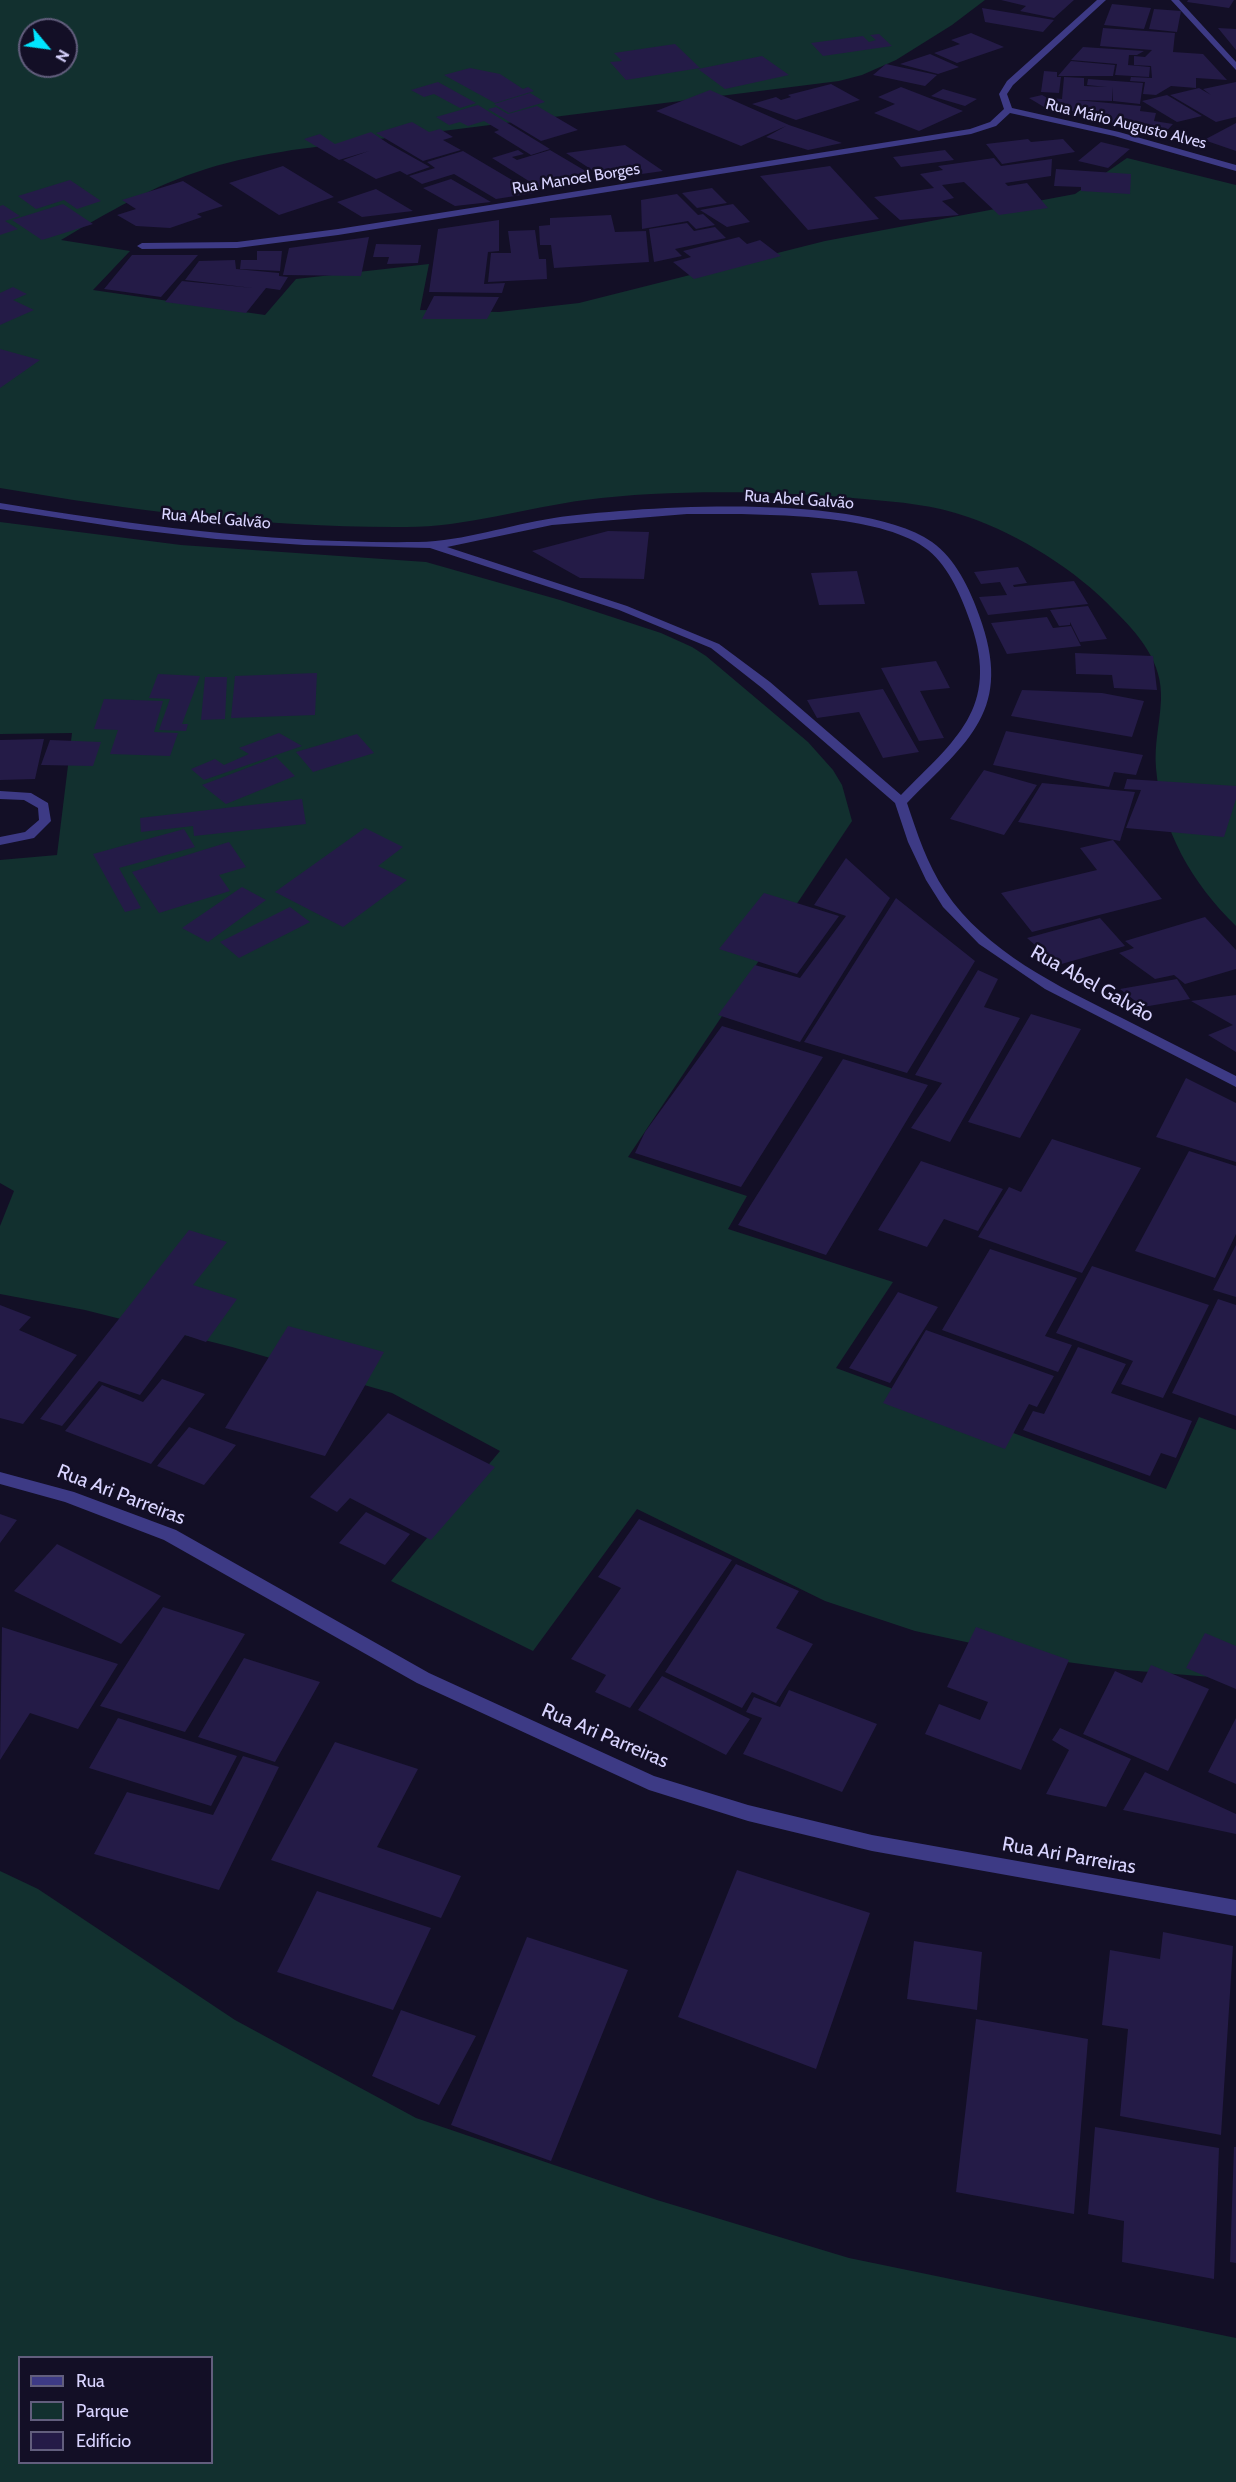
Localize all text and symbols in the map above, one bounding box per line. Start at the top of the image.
north arrow [18,18,78,78]
text: N [51,46,73,66]
street label: Rua Mário Augusto Alves [1044,95,1208,153]
street label: Rua Manoel Borges [511,159,641,199]
street label: Rua Abel Galvão [744,487,854,513]
street label: Rua Abel Galvão [160,505,272,533]
street label: Rua Abel Galvão [1026,940,1158,1028]
street label: Rua Ari Parreiras [53,1460,189,1530]
street label: Rua Ari Parreiras [538,1698,672,1774]
street label: Rua Ari Parreiras [1000,1832,1138,1880]
legend [18,2356,213,2464]
text: Rua [76,2370,105,2392]
text: Parque [76,2400,129,2422]
text: Edifício [76,2430,131,2452]

